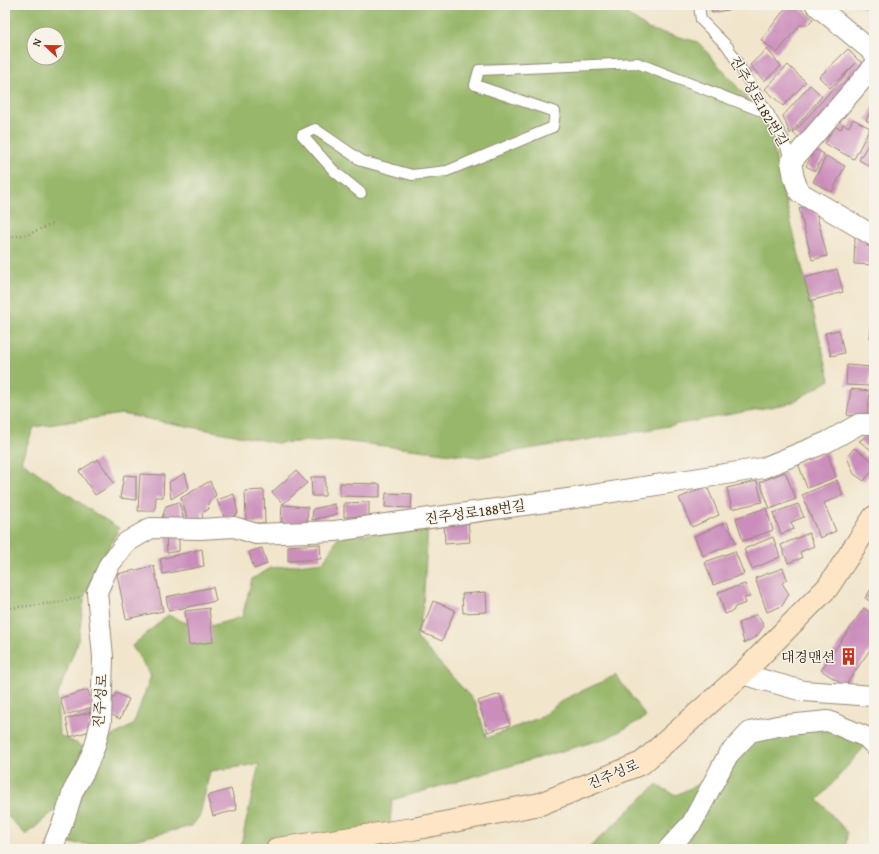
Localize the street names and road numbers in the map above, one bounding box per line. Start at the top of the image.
street label: 진주성로182번길 [725,52,793,150]
street label: 진주성로188번길 [423,495,527,529]
street label: 진주성로 [88,673,112,729]
street label: 진주성로 [584,754,642,794]

